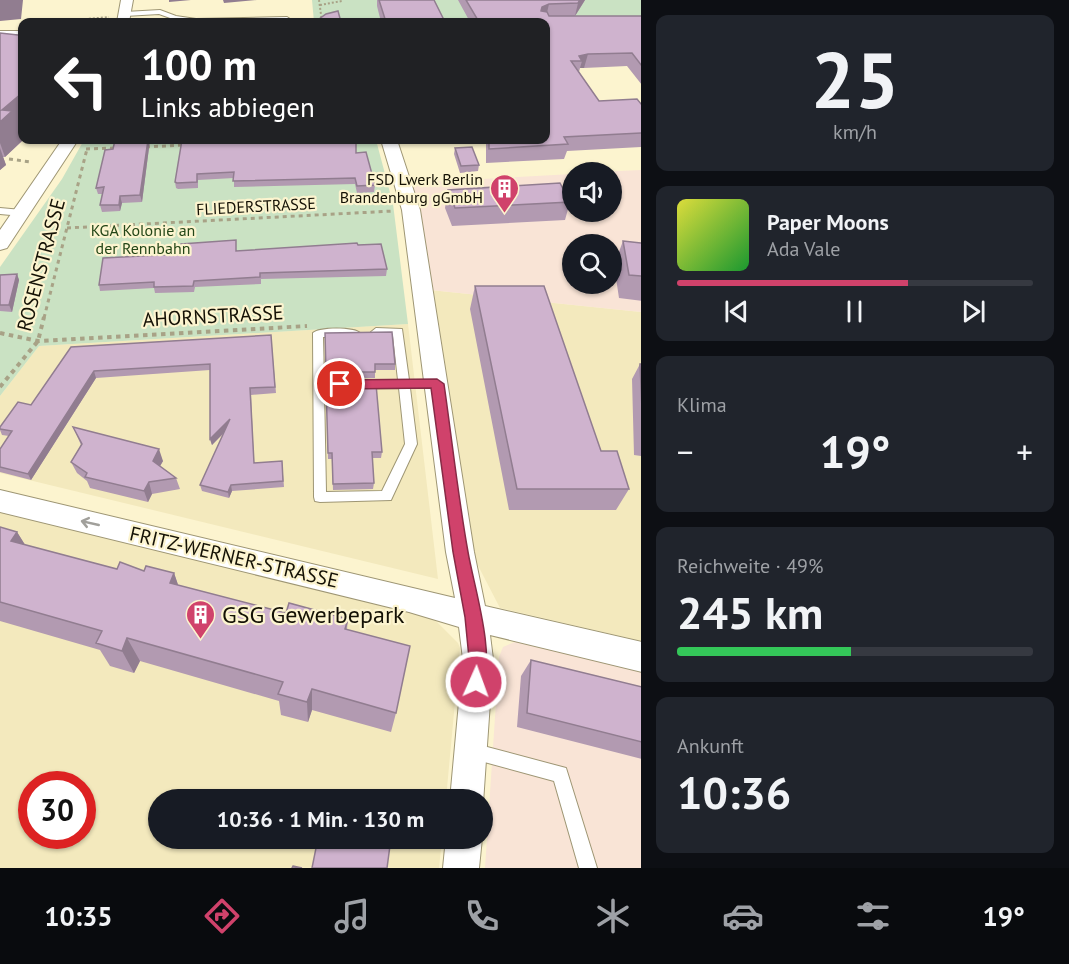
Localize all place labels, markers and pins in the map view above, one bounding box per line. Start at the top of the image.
place label: FSD Lwerk Berlin Brandenburg gGmbH [340,169,483,207]
building icon: FSD Lwerk Berlin Brandenburg gGmbH [488,172,520,214]
pin [314,358,365,409]
building icon: GSG Gewerbepark [185,598,217,640]
place label: GSG Gewerbepark [222,599,405,630]

